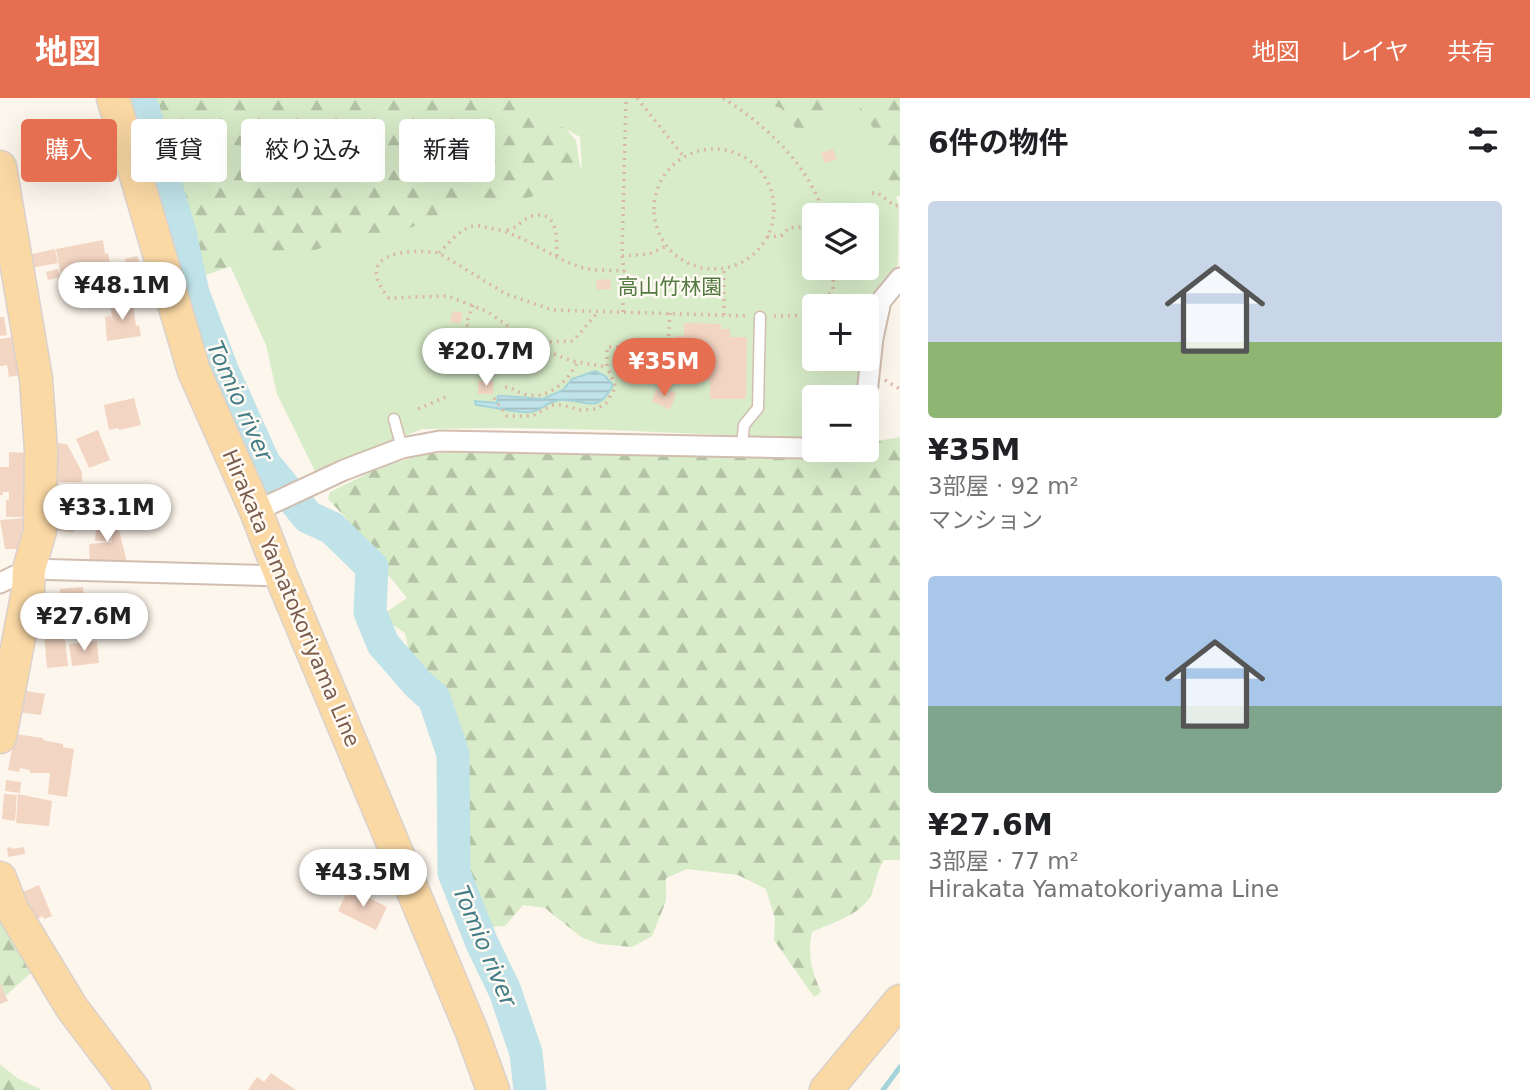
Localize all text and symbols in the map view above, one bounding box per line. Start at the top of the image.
text: 地図 [35,32,101,71]
text: 地図 [1252,38,1300,66]
text: レイヤ [1338,38,1409,66]
text: 共有 [1447,38,1495,66]
chip: 購入 [21,119,117,182]
chip: 賃貸 [131,119,227,182]
chip: 絞り込み [241,119,385,182]
chip: 新着 [399,119,495,182]
icon: filters [1464,121,1502,159]
text: 6件の物件 [928,125,1069,160]
map controls [802,203,879,462]
button: layers [802,203,879,280]
icon: home [1152,246,1278,372]
pin: ¥48.1M [65,262,179,322]
text: ¥48.1M [74,272,170,298]
park label: 高山竹林園 [618,275,723,299]
button: + [802,294,879,371]
pin: ¥20.7M [429,328,543,388]
water label: Tomio river [202,337,279,466]
text: ¥20.7M [438,338,534,364]
pin: ¥35M [623,338,705,398]
text: ¥35M [629,348,699,374]
button: − [802,385,879,462]
text: ¥35M [928,432,1020,467]
street label: Hirakata Yamatokoriyama Line [217,446,365,750]
text: 3部屋 · 92 m² [928,473,1079,499]
pin: ¥33.1M [50,484,164,544]
text: ¥33.1M [59,494,155,520]
text: マンション [928,507,1043,533]
pin: ¥27.6M [27,594,141,653]
text: ¥27.6M [36,603,132,629]
icon: home [1152,621,1278,747]
text: ¥27.6M [928,807,1053,842]
text: 3部屋 · 77 m² [928,848,1079,874]
pin: ¥43.5M [306,850,420,909]
text: ¥43.5M [315,859,411,885]
text: Hirakata Yamatokoriyama Line [928,876,1279,902]
water label: Tomio river [448,882,523,1012]

